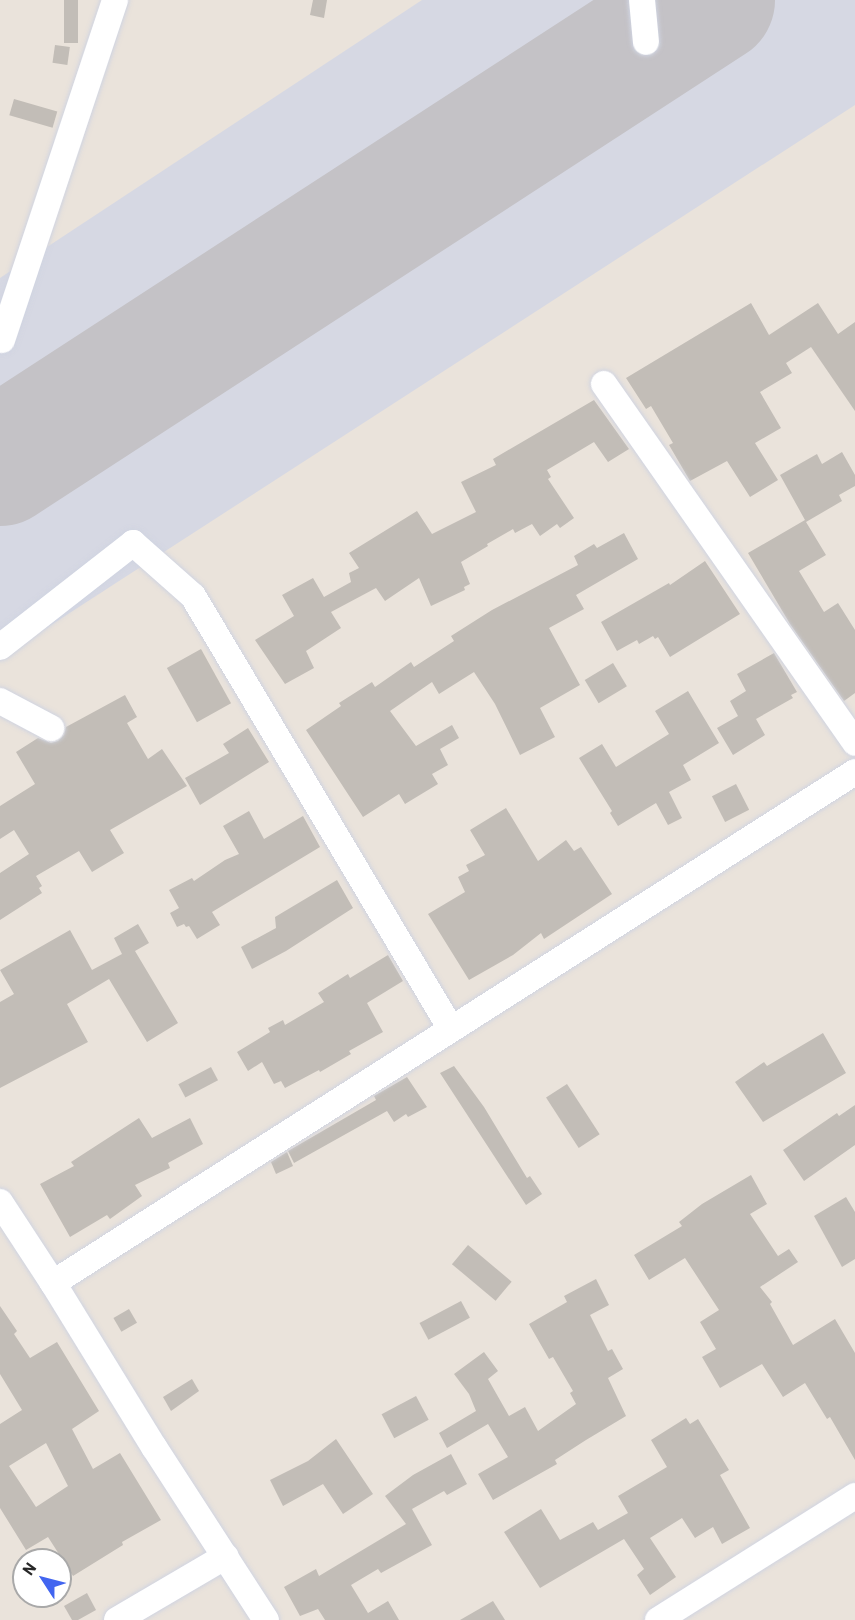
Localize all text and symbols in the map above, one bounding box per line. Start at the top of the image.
north arrow [12,1548,72,1608]
text: N [18,1558,39,1578]

